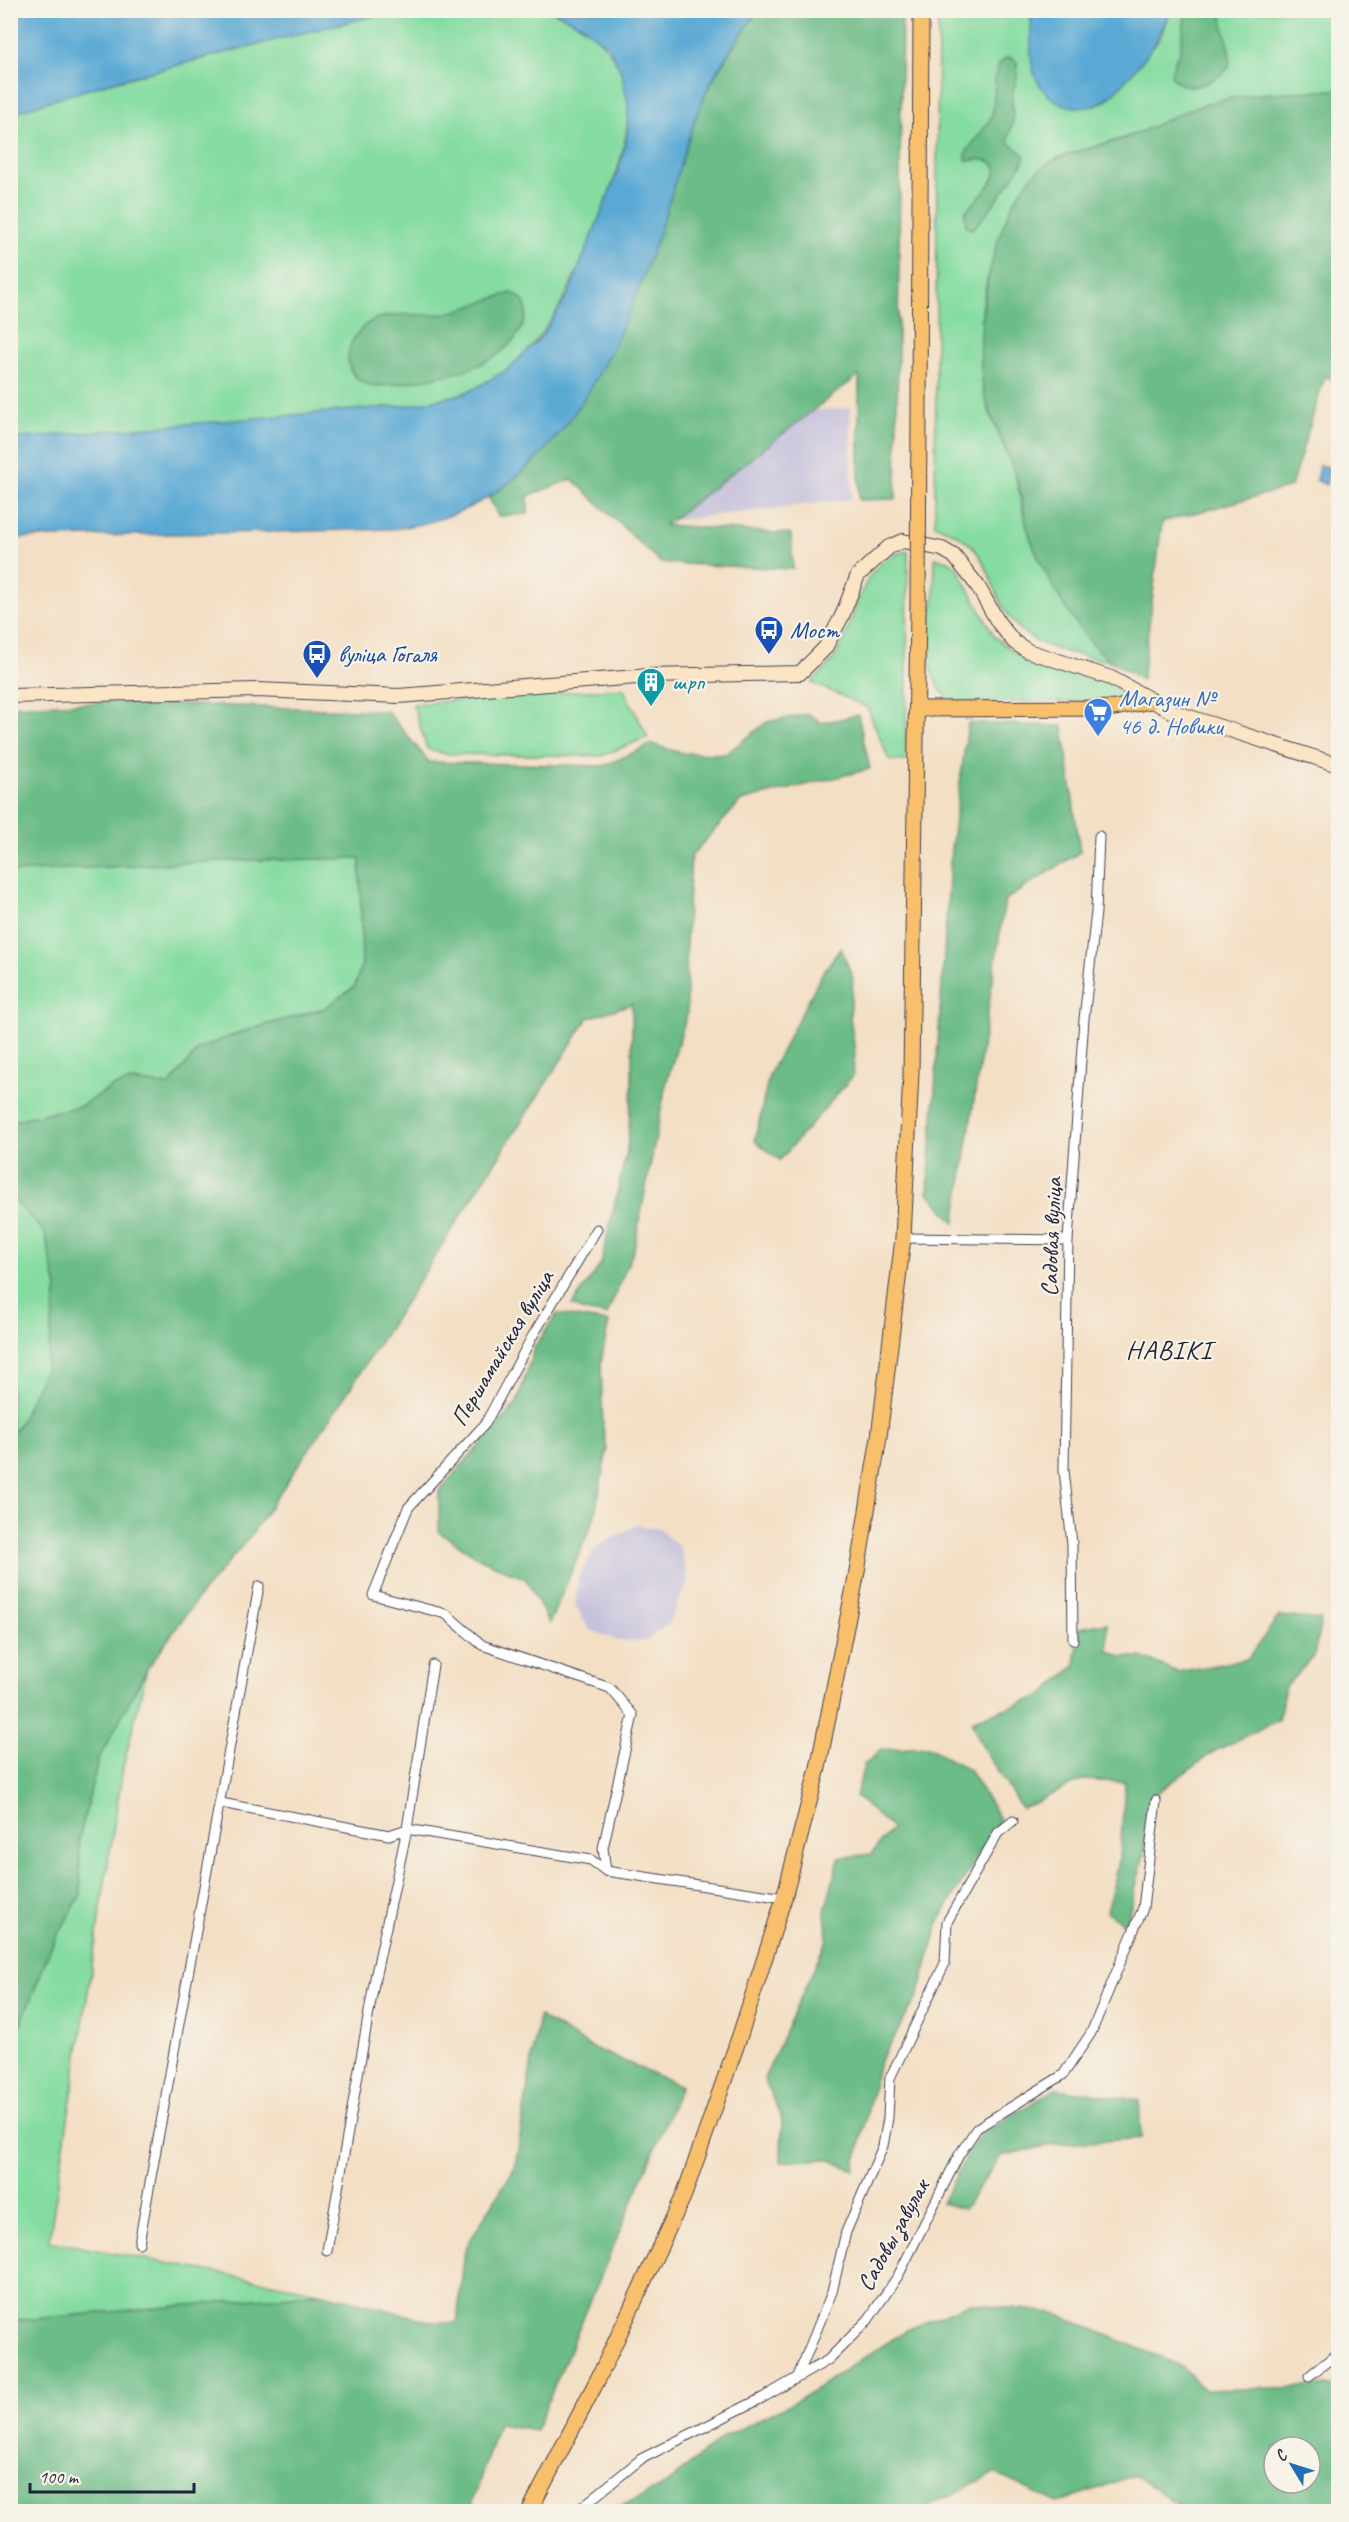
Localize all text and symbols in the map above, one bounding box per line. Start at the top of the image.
bus stop icon: Мост [753,614,785,656]
place label: Мост [790,615,840,645]
bus stop icon: вуліца Гогаля [301,638,333,680]
place label: вуліца Гогаля [338,639,438,669]
building icon: шрп [635,666,667,708]
place label: шрп [672,667,705,697]
place label: Магазин № 46 д. Новики [1119,683,1225,741]
supermarket icon: Магазин № 46 д. Новики [1082,696,1114,738]
street label: Садовая вуліца [1034,1175,1068,1297]
street label: Першамайская вуліца [444,1263,561,1431]
district label: НАВІКІ [1126,1333,1217,1367]
street label: Садовы завулак [850,2172,938,2297]
north arrow [1262,2435,1322,2495]
text: С [1271,2445,1293,2466]
scale bar [30,2456,194,2494]
text: 100 m [39,2466,80,2488]

